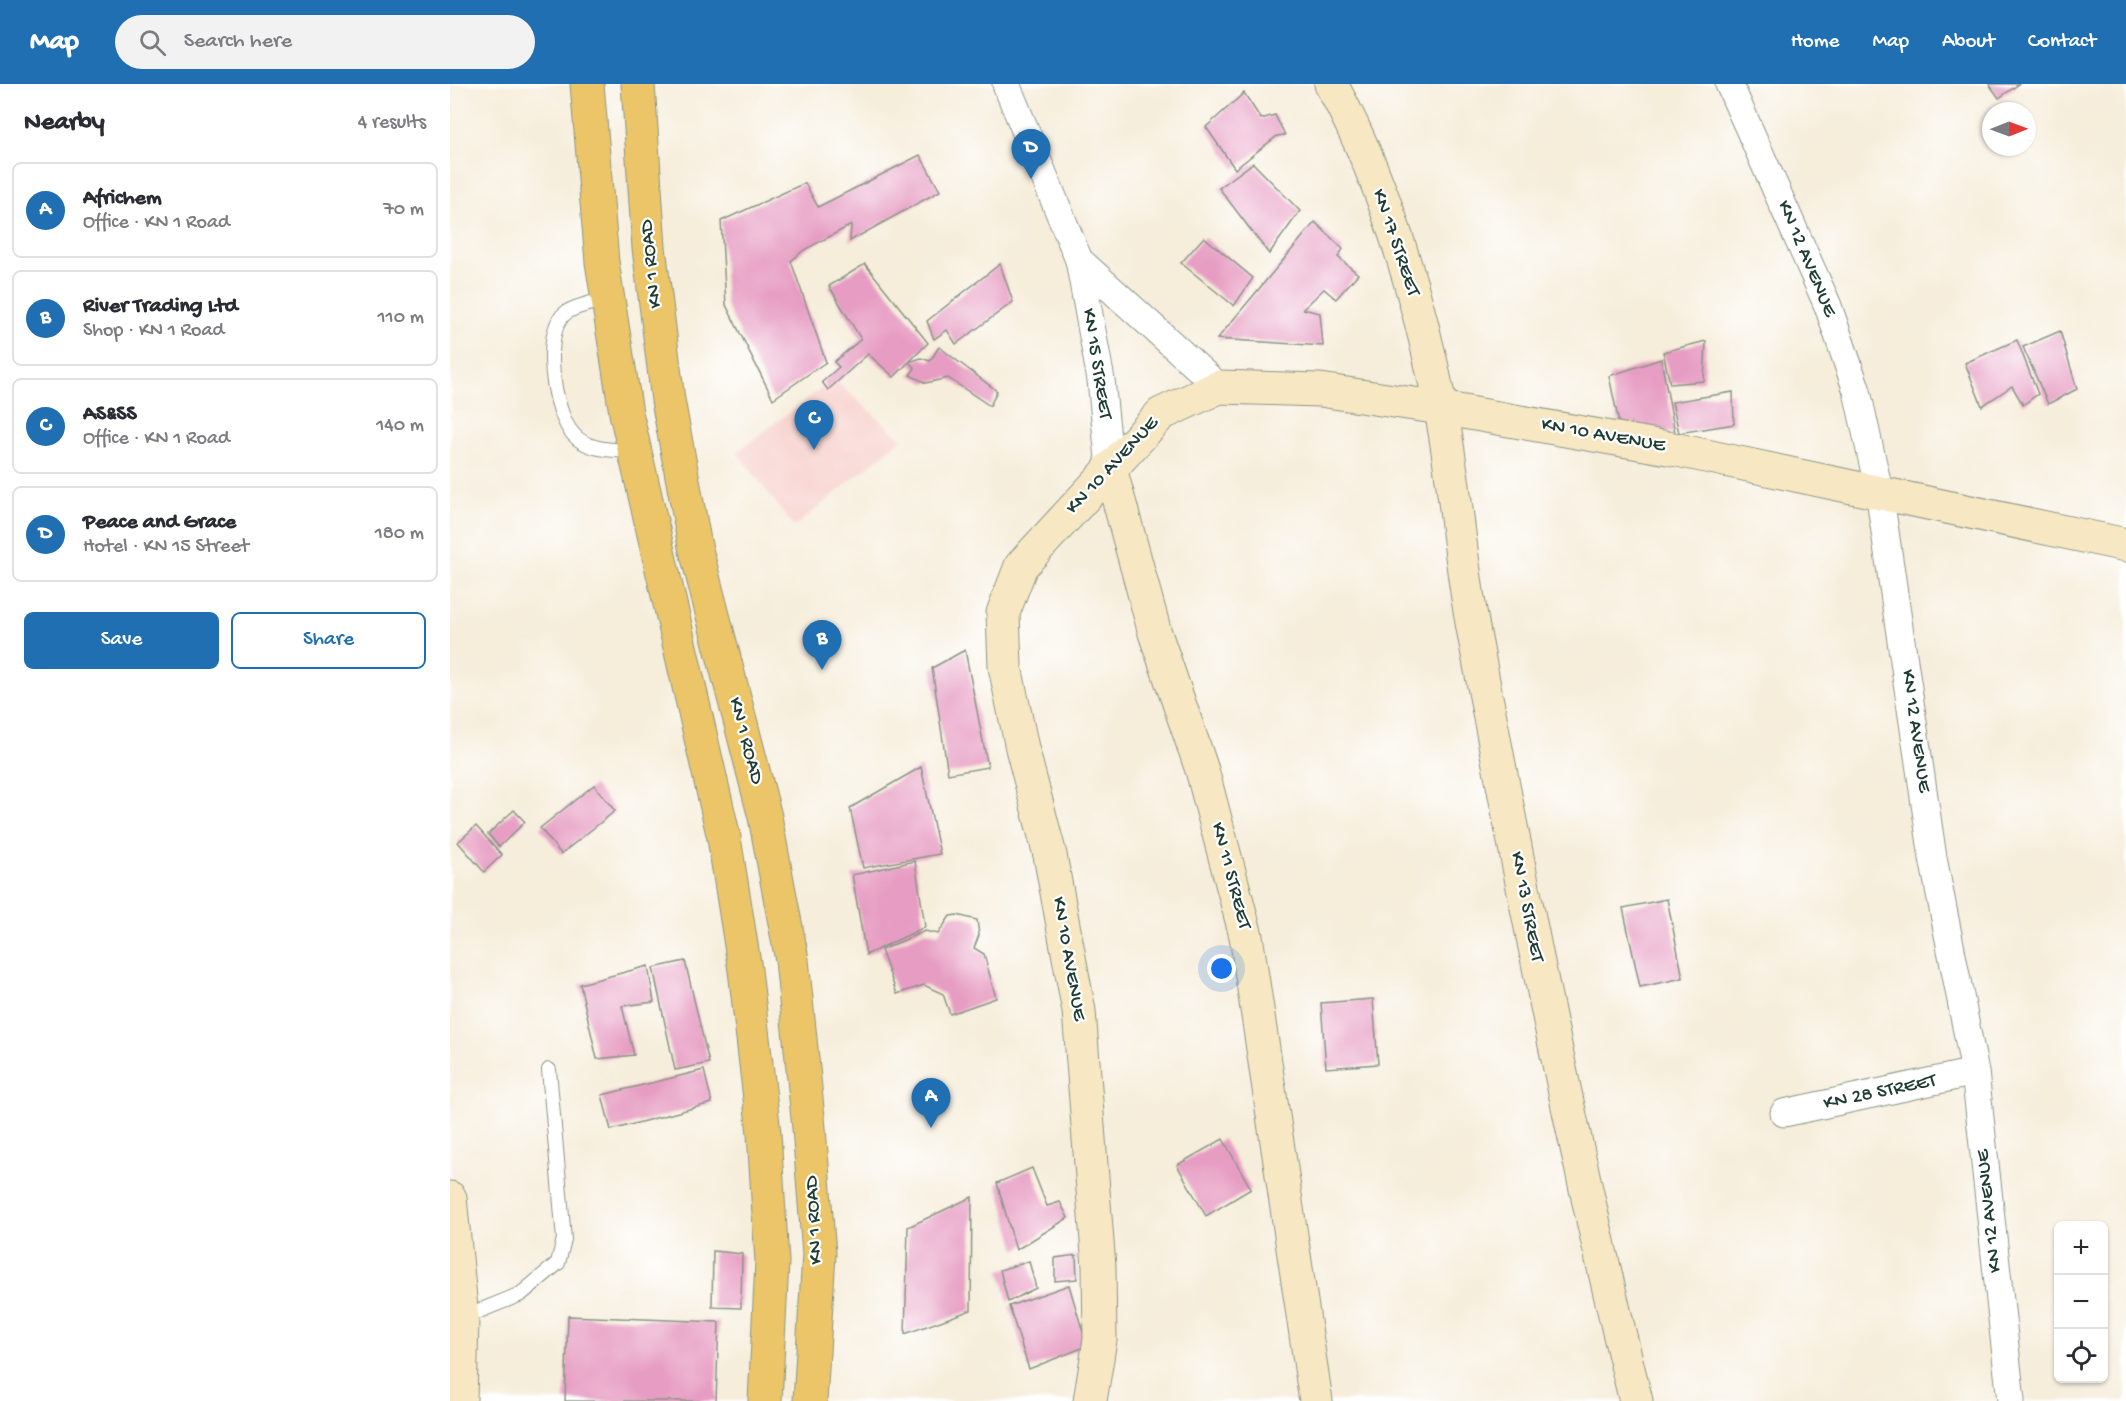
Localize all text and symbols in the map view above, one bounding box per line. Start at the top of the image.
search box [115,15,535,69]
text: Map [30,26,79,59]
icon: search [136,26,169,59]
text: Search here [184,29,292,55]
text: Home [1791,30,1839,55]
text: Map [1872,30,1909,55]
text: About [1942,30,1995,55]
text: Contact [2028,30,2096,55]
north arrow [1982,102,2036,156]
text: Nearby [24,108,105,139]
text: 4 results [358,112,426,135]
pin: D [1012,130,1050,179]
text: Africhem [83,186,162,212]
street label: KN 17 STREET [1366,186,1425,301]
street label: KN 12 AVENUE [1771,197,1841,322]
text: A [40,199,51,222]
text: 70 m [383,199,424,222]
text: Office · KN 1 Road [83,212,230,235]
street label: KN 1 ROAD [636,218,668,309]
text: River Trading Ltd [83,294,238,320]
text: B [40,307,51,330]
text: 110 m [378,307,424,330]
street label: KN 15 STREET [1076,307,1116,422]
text: Shop · KN 1 Road [83,320,224,343]
pin: C [794,400,834,450]
text: AS&SS [83,402,137,428]
street label: KN 10 AVENUE [1062,411,1165,520]
street label: KN 10 AVENUE [1539,414,1668,458]
text: C [40,415,51,438]
text: 140 m [376,415,424,438]
text: Office · KN 1 Road [83,428,230,451]
text: Peace and Grace [83,510,236,536]
text: D [39,523,52,546]
text: 180 m [375,523,424,546]
text: Hotel · KN 15 Street [83,536,249,559]
button: Save [24,612,219,669]
button: Share [231,612,426,669]
pin: B [802,620,842,670]
street label: KN 12 AVENUE [1895,668,1935,795]
street label: KN 1 ROAD [722,695,768,788]
street label: KN 11 STREET [1205,820,1256,933]
street label: KN 13 STREET [1504,850,1548,965]
street label: KN 10 AVENUE [1046,895,1090,1024]
your location [1207,954,1236,983]
street label: KN 28 STREET [1822,1070,1940,1116]
pin: A [912,1078,950,1128]
street label: KN 12 AVENUE [1972,1147,2008,1274]
street label: KN 1 ROAD [801,1174,829,1265]
map controls [2054,1221,2108,1383]
button: + [2054,1221,2108,1275]
button: − [2054,1275,2108,1329]
button: locate [2054,1329,2108,1383]

